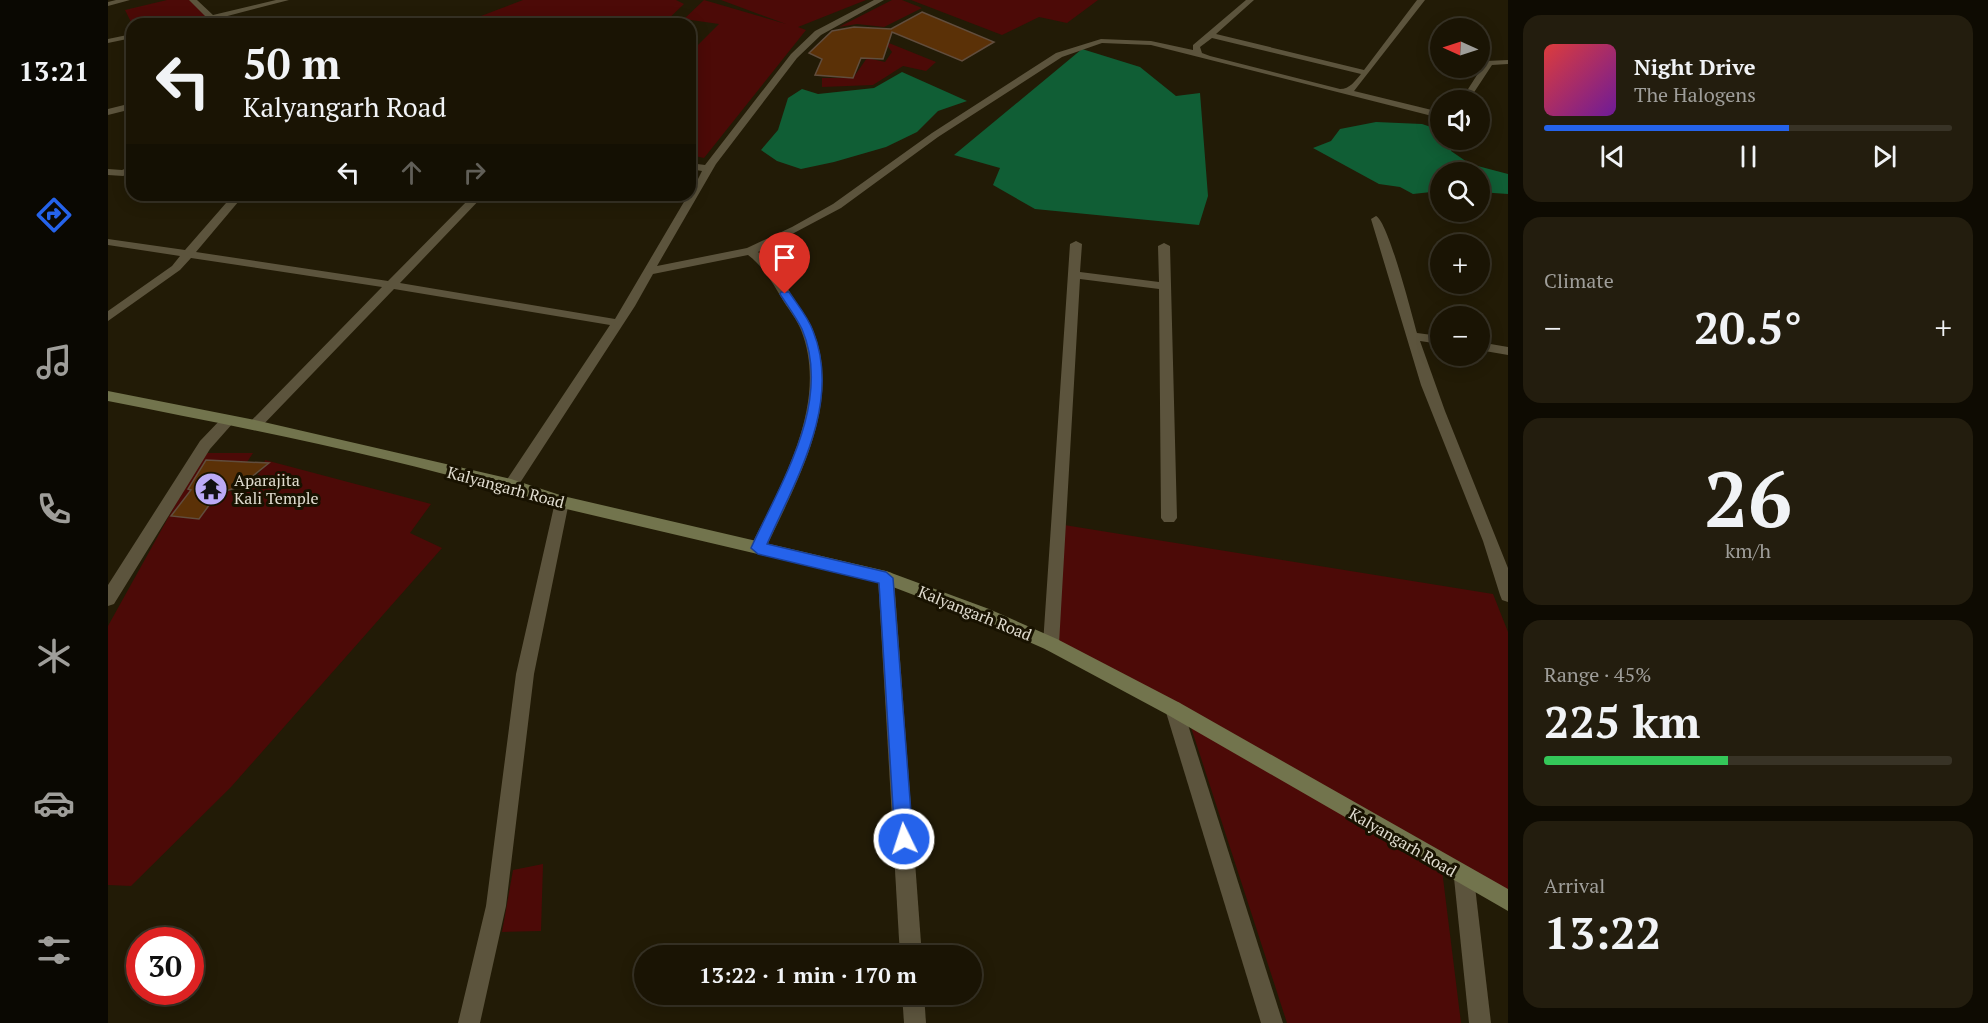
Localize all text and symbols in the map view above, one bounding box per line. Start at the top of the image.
north arrow [1430,18,1490,78]
map controls [1430,18,1490,366]
text: 50 m [243,35,341,91]
icon: left [144,42,222,120]
text: Night Drive [1634,52,1756,81]
text: 13:21 [19,53,89,89]
text: The Halogens [1634,81,1756,108]
text: Kalyangarh Road [243,89,446,125]
button: sound [1430,90,1490,150]
icon: previous [1596,140,1629,173]
icon: pause [1732,140,1765,173]
icon: next [1868,140,1901,173]
icon: left [332,156,365,189]
icon: ahead [395,156,428,189]
icon: right [458,156,491,189]
button: search [1430,162,1490,222]
icon: directions [33,194,75,236]
pin [759,232,810,294]
button: + [1430,234,1490,294]
icon: arrive [768,241,801,274]
text: Climate [1544,267,1614,294]
text: 20.5° [1694,297,1802,357]
button: − [1430,306,1490,366]
text: − [1544,306,1562,349]
text: + [1934,306,1952,349]
icon: music [33,341,75,383]
text: 26 [1704,446,1792,549]
street label: Kalyangarh Road [445,461,567,513]
place label: Aparajita Kali Temple [234,469,319,509]
temple icon: Aparajita Kali Temple [193,471,229,507]
icon: phone [33,488,75,530]
text: km/h [1725,537,1771,564]
street label: Kalyangarh Road [915,580,1035,646]
icon: climate [33,635,75,677]
text: Range · 45% [1544,661,1651,688]
text: 225 km [1544,691,1700,751]
icon: car [33,782,75,824]
street label: Kalyangarh Road [1345,802,1461,882]
position arrow [872,807,936,871]
text: Arrival [1544,872,1605,899]
text: 13:22 [1544,902,1661,962]
speed limit sign: 30 [126,927,204,1005]
icon: filters [33,929,75,971]
text: 13:22 · 1 min · 170 m [699,960,917,989]

